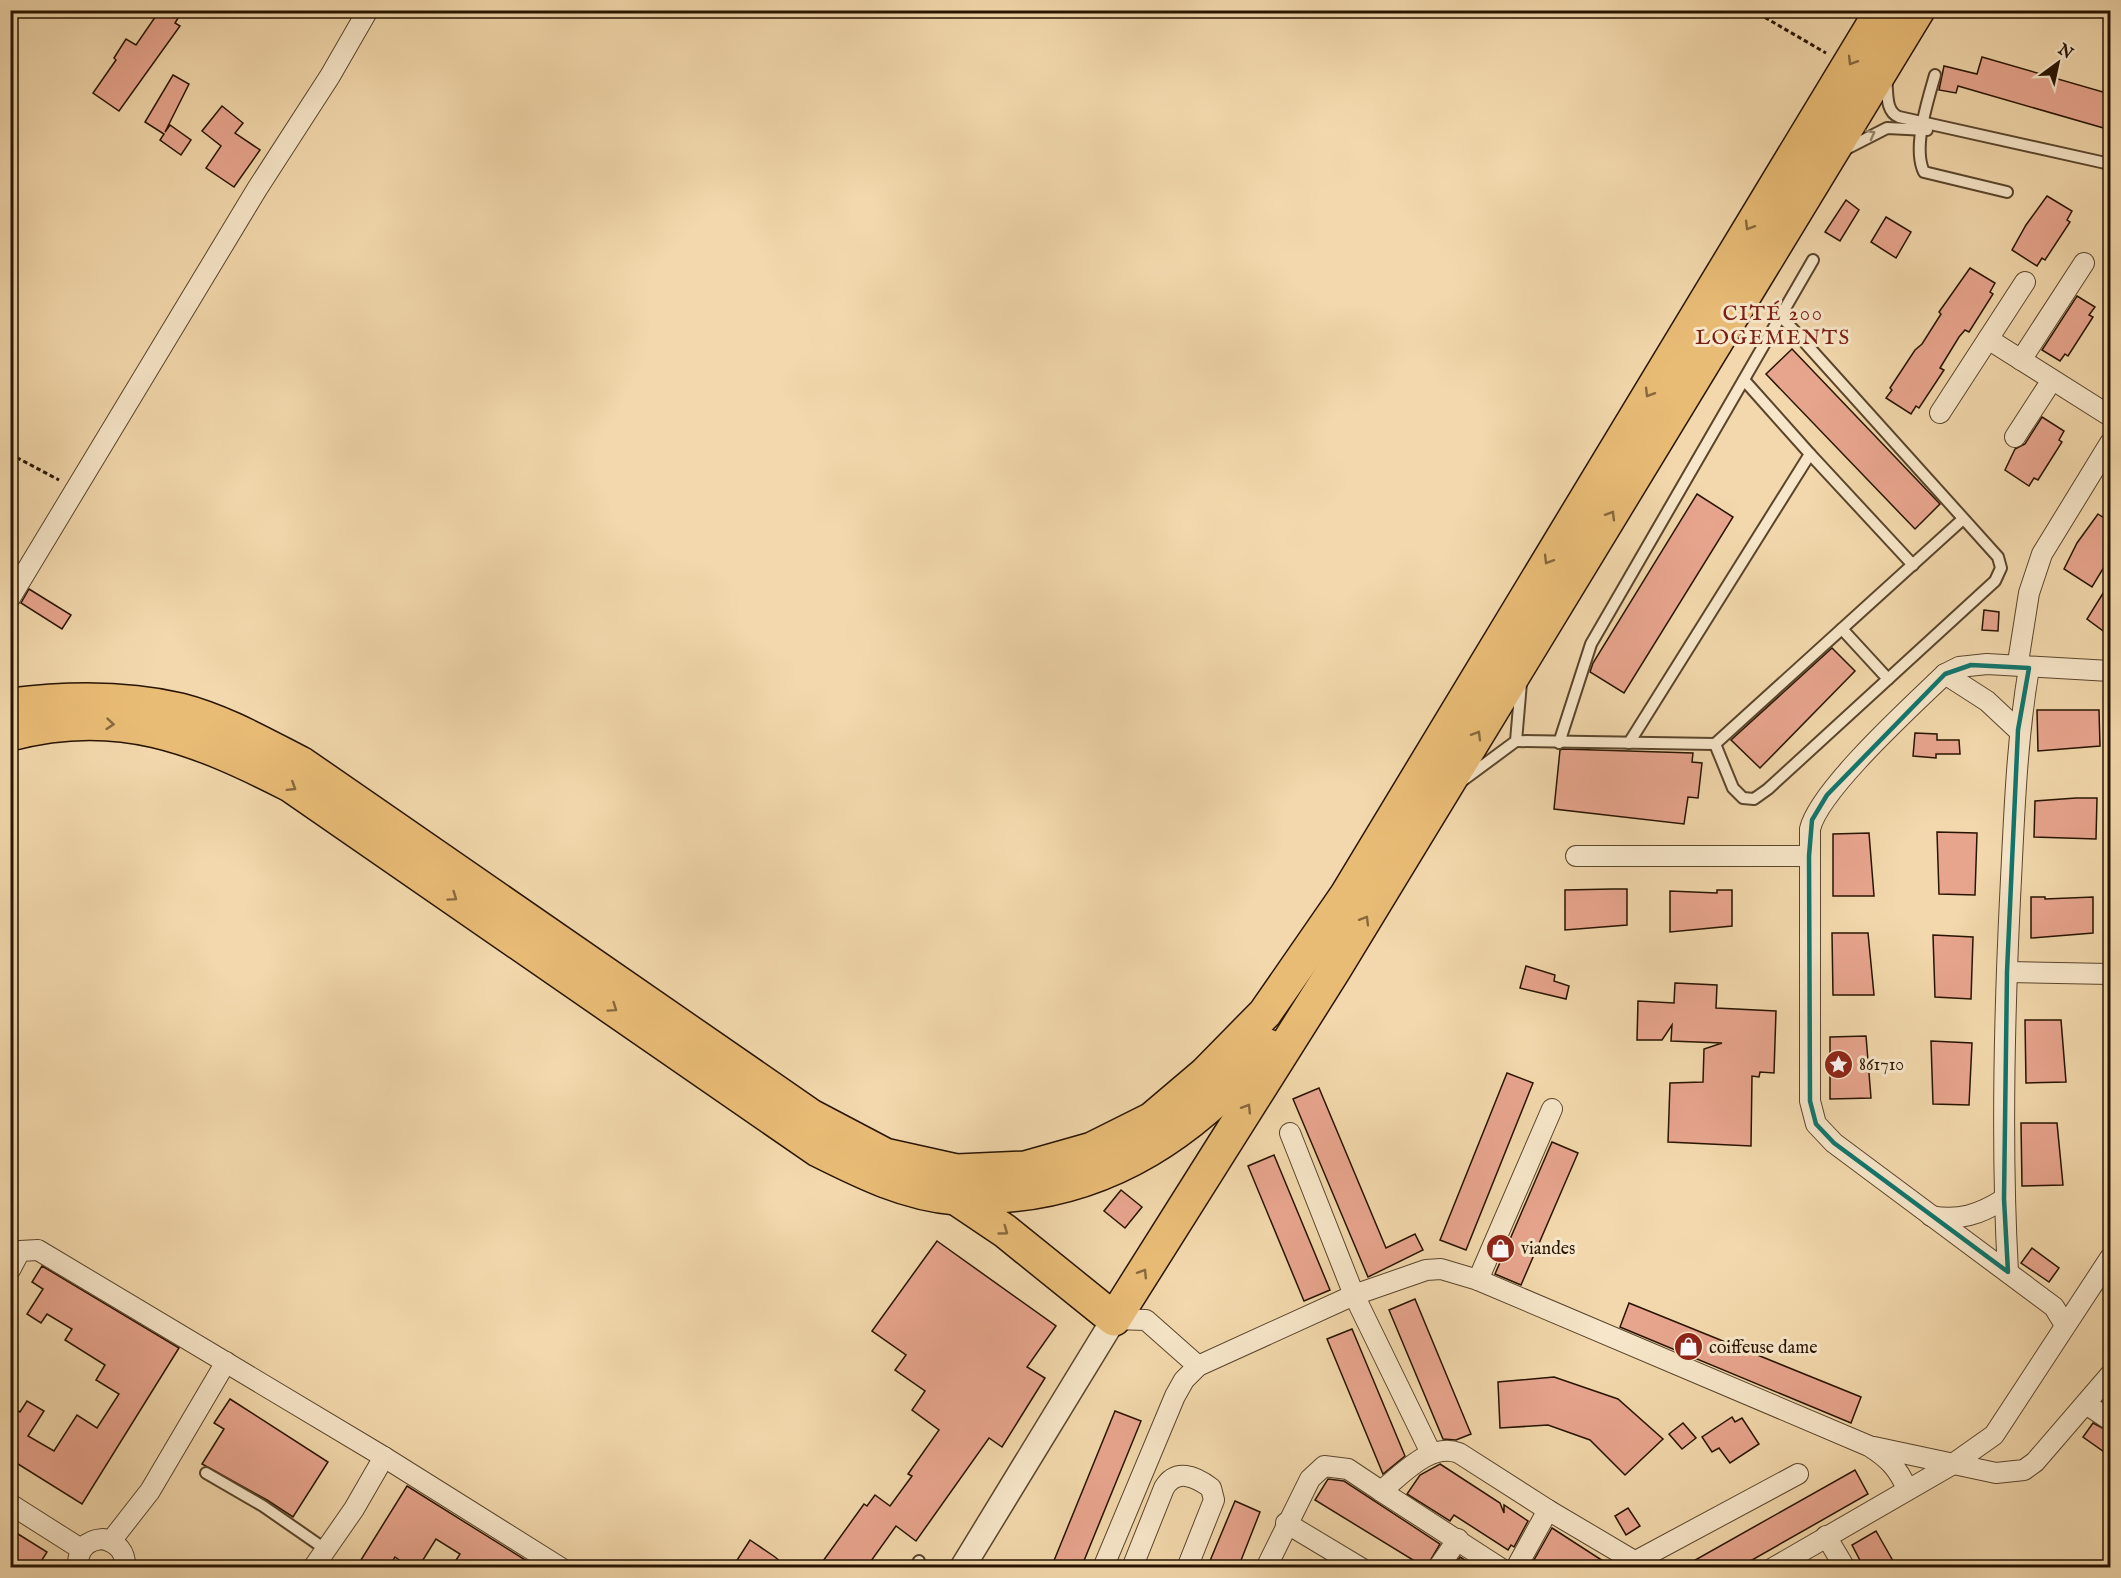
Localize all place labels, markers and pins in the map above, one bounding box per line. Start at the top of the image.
place icon: 861710 [1822,1048,1854,1080]
place label: 861710 [1859,1054,1904,1077]
shop icon: viandes [1484,1232,1516,1264]
place label: viandes [1521,1238,1575,1261]
shop icon: coiffeuse dame [1672,1331,1704,1363]
place label: coiffeuse dame [1709,1337,1817,1360]

